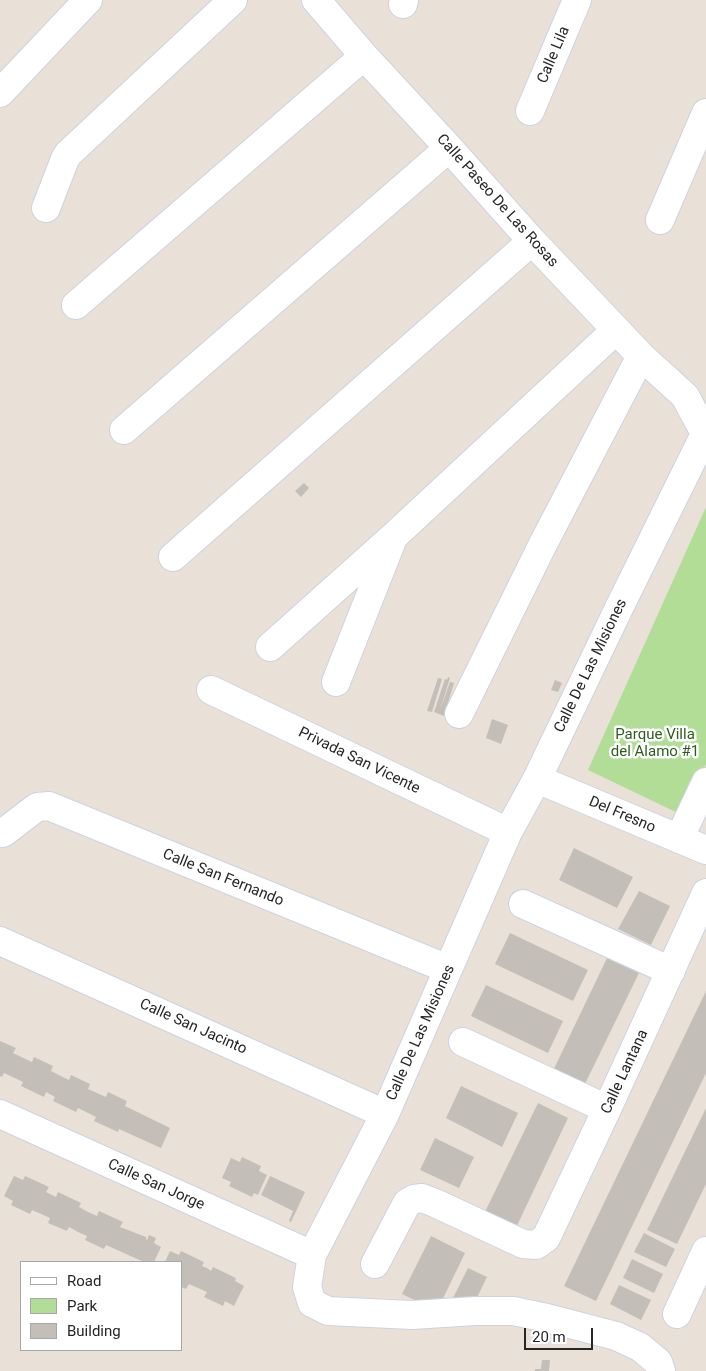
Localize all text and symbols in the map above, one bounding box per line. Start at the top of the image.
street label: Calle Lila [534,24,574,86]
street label: Calle Paseo De Las Rosas [432,131,562,271]
street label: Calle De Las Misiones [551,596,631,736]
street label: Privada San Vicente [295,724,423,798]
park label: Parque Villa del Alamo #1 [611,726,699,761]
street label: Del Fresno [586,793,658,837]
street label: Calle San Fernando [160,846,286,910]
street label: Calle De Las Misiones [383,962,459,1104]
street label: Calle San Jacinto [137,995,249,1059]
street label: Calle Lantana [598,1027,652,1117]
street label: Calle San Jorge [105,1156,207,1214]
legend [20,1261,182,1351]
text: Road [67,1272,101,1290]
text: Park [67,1297,97,1315]
scale bar [526,1318,595,1350]
text: Building [67,1322,121,1340]
text: 20 m [532,1328,566,1346]

